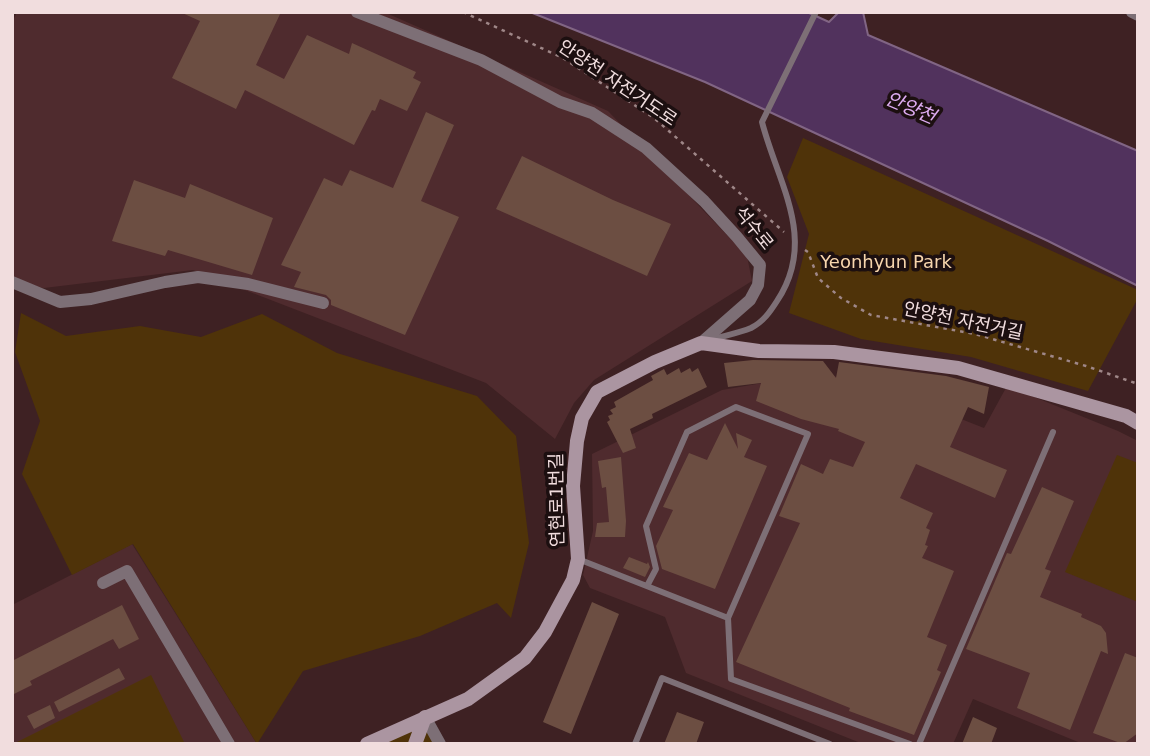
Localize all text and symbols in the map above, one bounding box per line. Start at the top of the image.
street label: 안양천 자전거도로 [554,36,680,132]
water label: 안양천 [881,88,939,130]
street label: 석수로 [729,203,777,255]
park label: Yeonhyun Park [820,252,952,274]
street label: 안양천 자전거길 [901,299,1025,345]
street label: 연현로1번길 [546,453,570,547]

